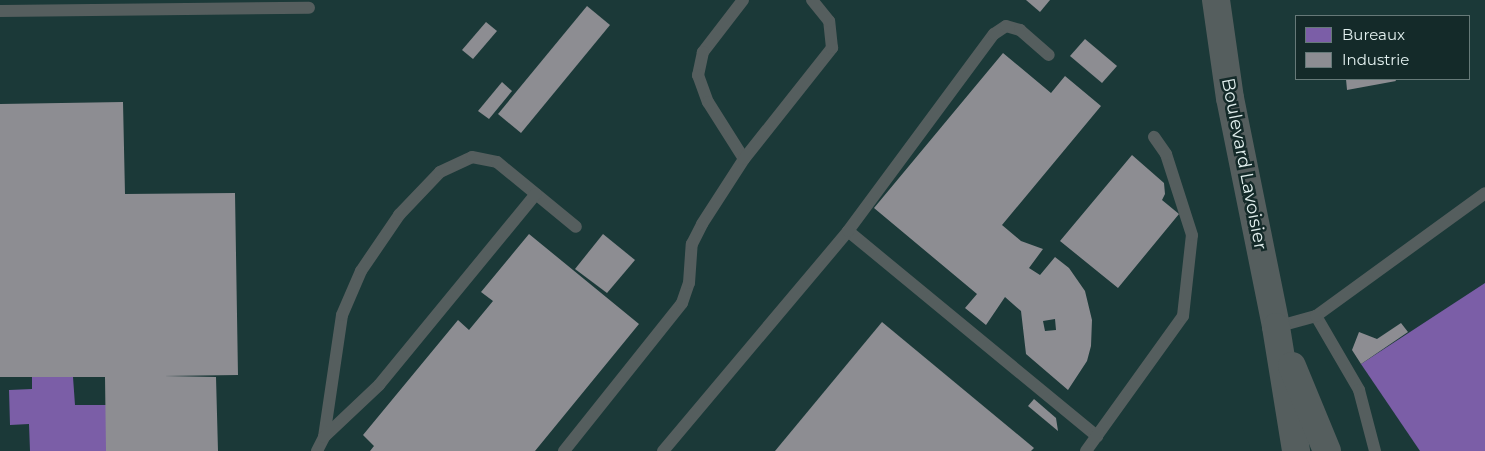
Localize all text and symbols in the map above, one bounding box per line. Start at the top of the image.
legend [1295,15,1470,80]
text: Bureaux [1342,25,1405,44]
text: Industrie [1342,50,1409,69]
street label: Boulevard Lavoisier [1217,76,1271,252]

